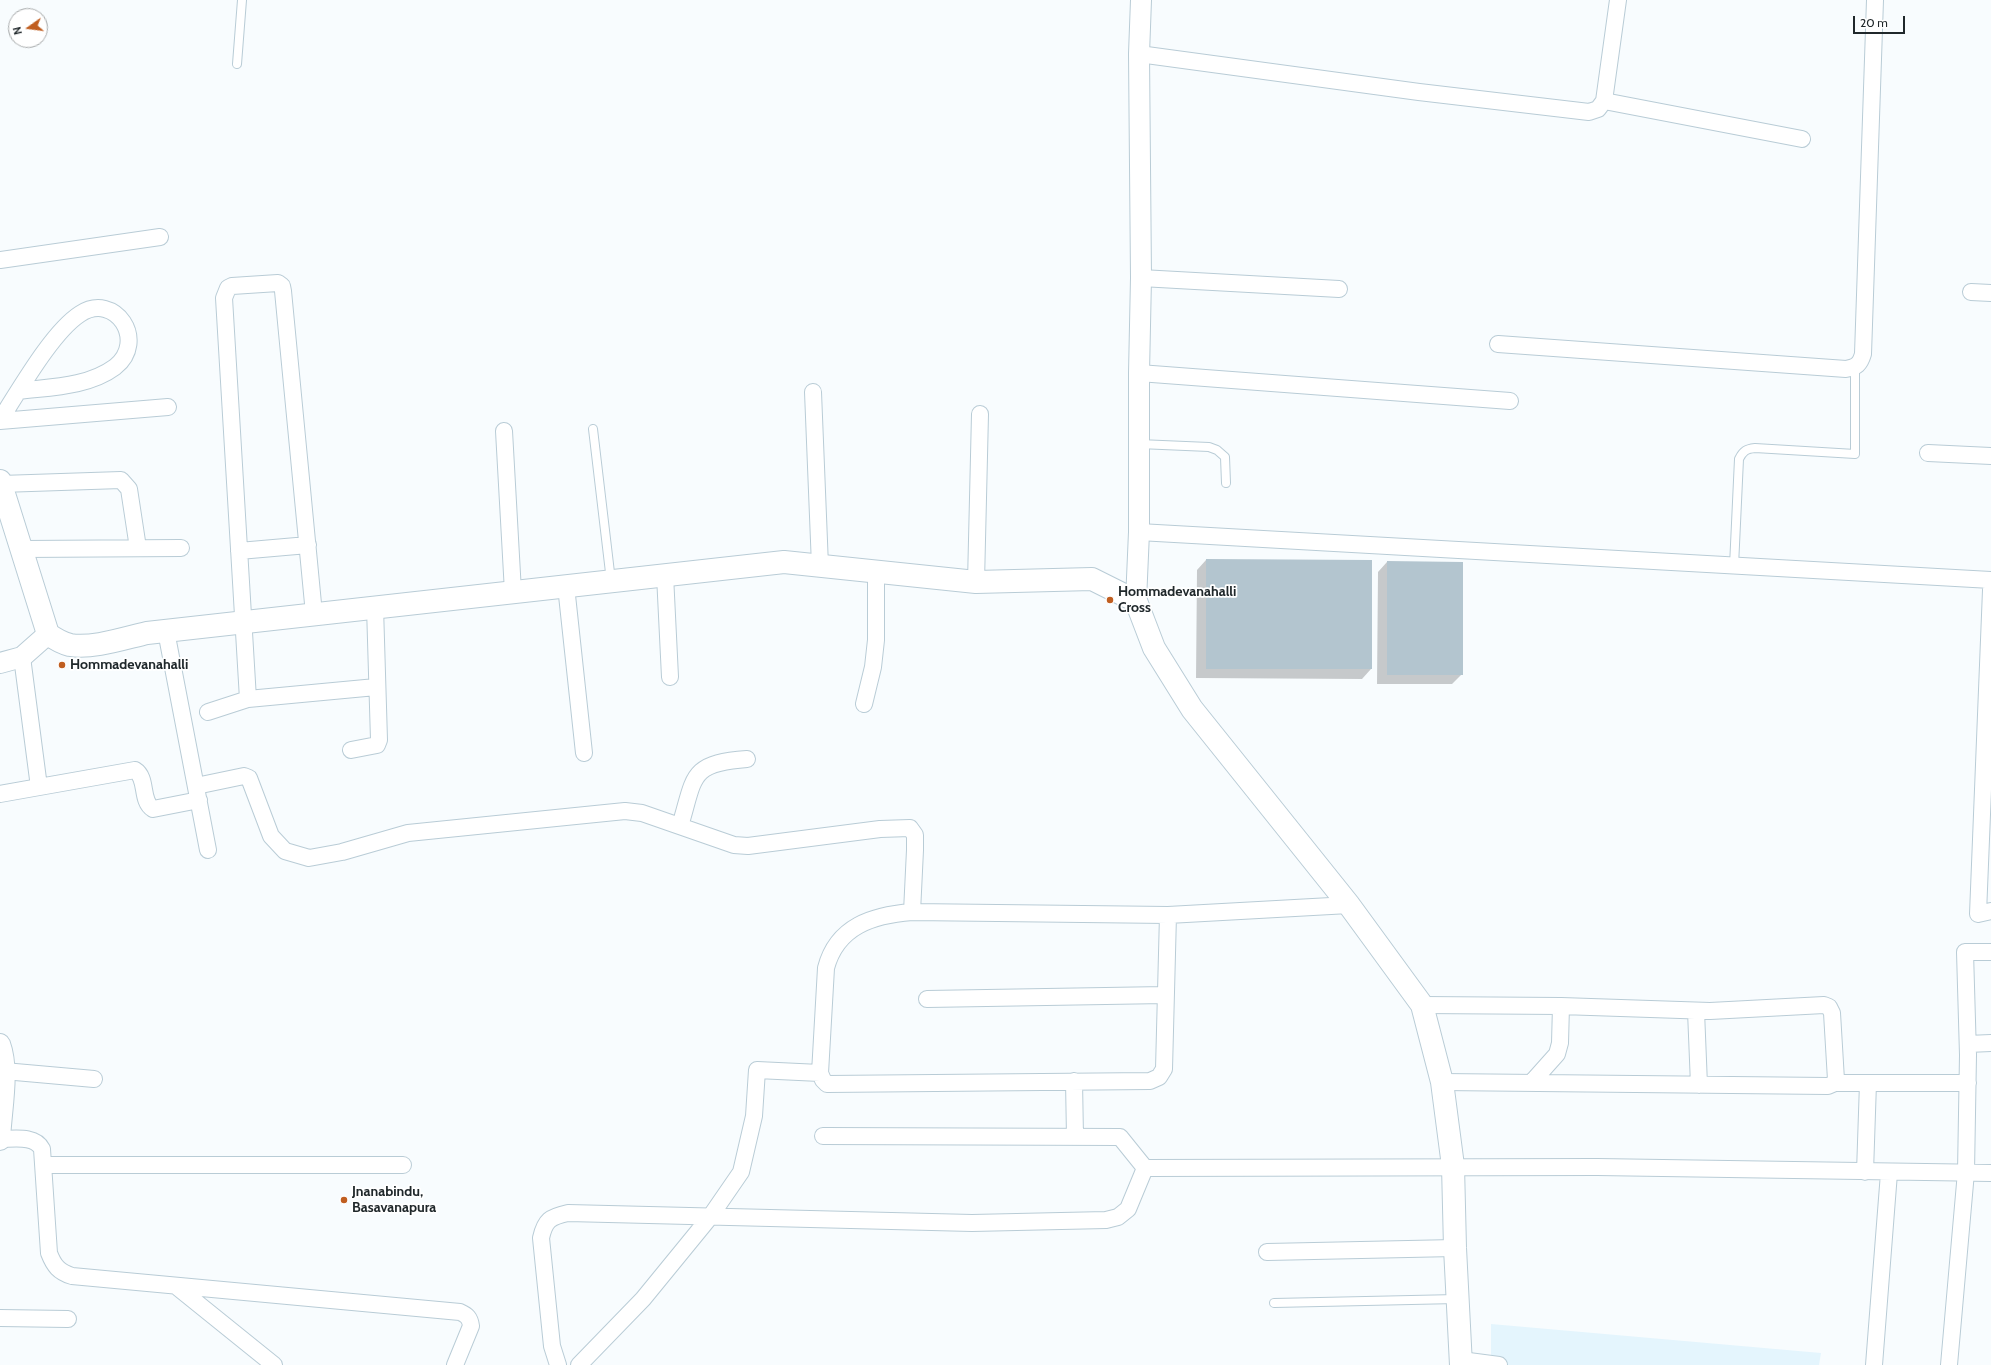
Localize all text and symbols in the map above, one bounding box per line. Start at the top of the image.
north arrow [8,8,48,48]
scale bar [1855,8,1907,34]
text: 20 m [1860,15,1888,30]
text: N [10,25,25,36]
place label: Hommadevanahalli Cross [1118,584,1236,616]
marker: Hommadevanahalli Cross [1105,595,1115,605]
place label: Hommadevanahalli [70,657,188,673]
marker: Hommadevanahalli [57,660,67,670]
place label: Jnanabindu, Basavanapura [352,1184,436,1216]
marker: Jnanabindu, Basavanapura [339,1195,349,1205]

